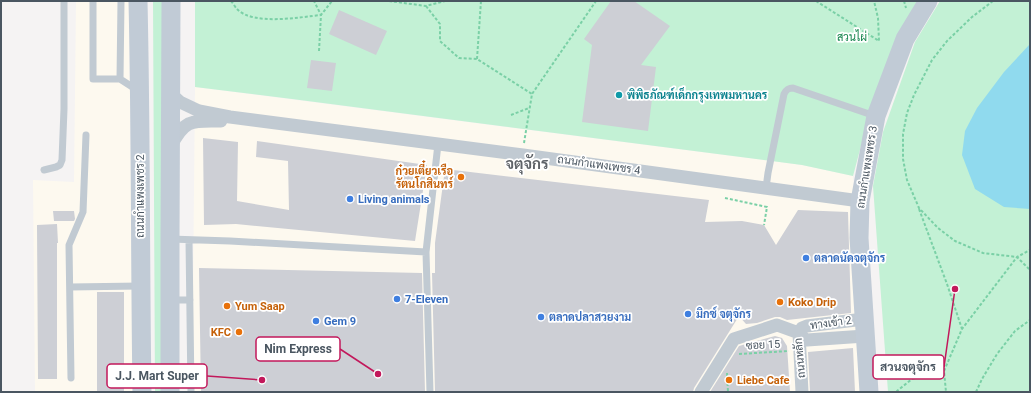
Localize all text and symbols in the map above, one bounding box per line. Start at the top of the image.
park label: สวนไผ่ [837,29,867,44]
place label: พิพิธภัณฑ์เด็กกรุงเทพมหานคร [627,87,768,103]
marker: พิพิธภัณฑ์เด็กกรุงเทพมหานคร [614,90,624,100]
street label: ถนนกำแพงเพชร 3 [853,125,880,209]
street label: ถนนกำแพงเพชร 4 [557,152,641,177]
street label: ถนนกำแพงเพชร 2 [133,154,147,238]
district label: จตุจักร [506,154,549,175]
place label: ก๋วยเตี๋ยวเรือ รัตนโกสินทร์ [396,160,454,191]
marker: ก๋วยเตี๋ยวเรือ รัตนโกสินทร์ [456,172,466,182]
place label: Living animals [358,193,430,206]
marker: Living animals [345,194,355,204]
place label: ตลาดนัดจตุจักร [814,251,886,266]
marker: ตลาดนัดจตุจักร [801,253,811,263]
place label: 7-Eleven [405,293,448,306]
marker: 7-Eleven [392,294,402,304]
place label: Koko Drip [788,296,836,309]
marker: Koko Drip [775,297,785,307]
place label: Yum Saap [235,300,285,313]
marker: Yum Saap [222,301,232,311]
place label: มิกซ์ จตุจักร [696,306,752,322]
marker: มิกซ์ จตุจักร [683,309,693,319]
place label: ตลาดปลาสวยงาม [549,311,631,324]
marker: ตลาดปลาสวยงาม [536,312,546,322]
street label: ทางเข้า 2 [809,313,853,332]
place label: Gem 9 [324,315,356,328]
marker: Gem 9 [311,316,321,326]
place label: KFC [211,326,231,339]
marker: KFC [234,327,244,337]
callout: Nim Express [256,337,340,361]
street label: ถนนหลัก [791,337,808,379]
street label: ซอย 15 [745,338,781,352]
text: Nim Express [264,342,332,356]
callout: สวนจตุจักร [873,355,944,379]
text: สวนจตุจักร [880,360,936,375]
callout: J.J. Mart Super [107,364,207,388]
text: J.J. Mart Super [115,369,199,383]
place label: Liebe Cafe [737,374,790,387]
marker: Liebe Cafe [724,375,734,385]

